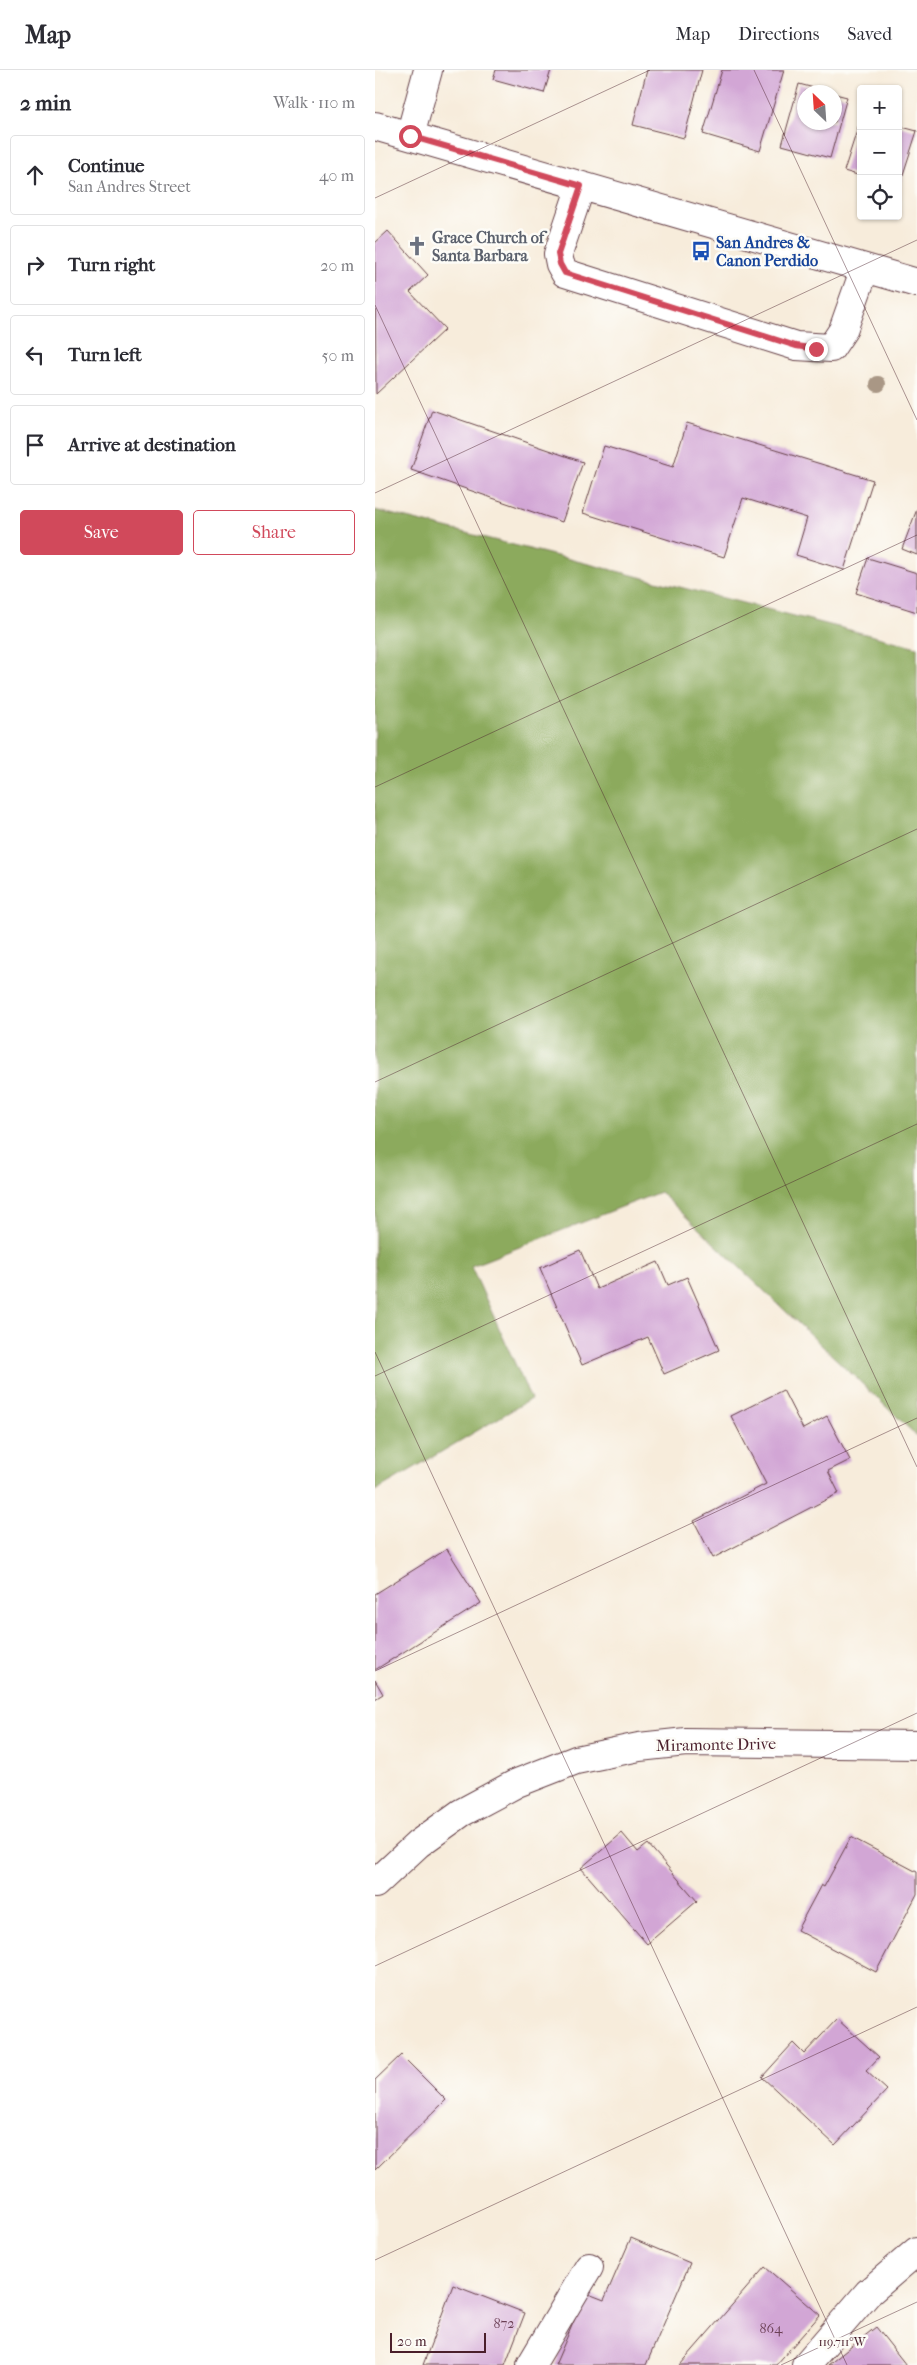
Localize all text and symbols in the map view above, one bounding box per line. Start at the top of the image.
text: Map [25,21,71,49]
text: Map [676,24,710,45]
text: Directions [738,24,819,45]
text: Saved [847,24,892,45]
north arrow [797,85,842,130]
map controls [857,85,902,220]
button: + [857,85,902,130]
text: 2 min [20,91,71,115]
text: Walk · 110 m [273,93,355,112]
route start [399,125,422,148]
button: − [857,130,902,175]
text: Continue [68,155,144,177]
icon: ahead [21,161,49,189]
text: 40 m [319,166,354,185]
button: locate [857,175,902,220]
text: San Andres Street [68,177,191,196]
place label: Grace Church of Santa Barbara [432,228,548,265]
place label: San Andres & Canon Perdido [716,233,818,270]
church icon: Grace Church of Santa Barbara [406,235,428,257]
bus stop icon: San Andres & Canon Perdido [690,240,712,262]
icon: right [21,251,49,279]
text: Turn right [68,254,155,276]
text: 20 m [320,256,354,275]
route end [805,338,828,361]
icon: left [21,341,49,369]
text: Turn left [68,344,142,366]
text: 50 m [322,346,354,365]
icon: arrive [21,431,49,459]
text: Arrive at destination [68,434,236,456]
button: Save [20,510,183,555]
button: Share [193,510,355,555]
street label: Miramonte Drive [656,1734,776,1755]
house number: 872 [494,2315,514,2332]
house number: 864 [760,2320,783,2337]
scale bar [390,2330,486,2353]
text: 20 m [397,2333,427,2350]
text: 119.711°W [818,2335,867,2349]

